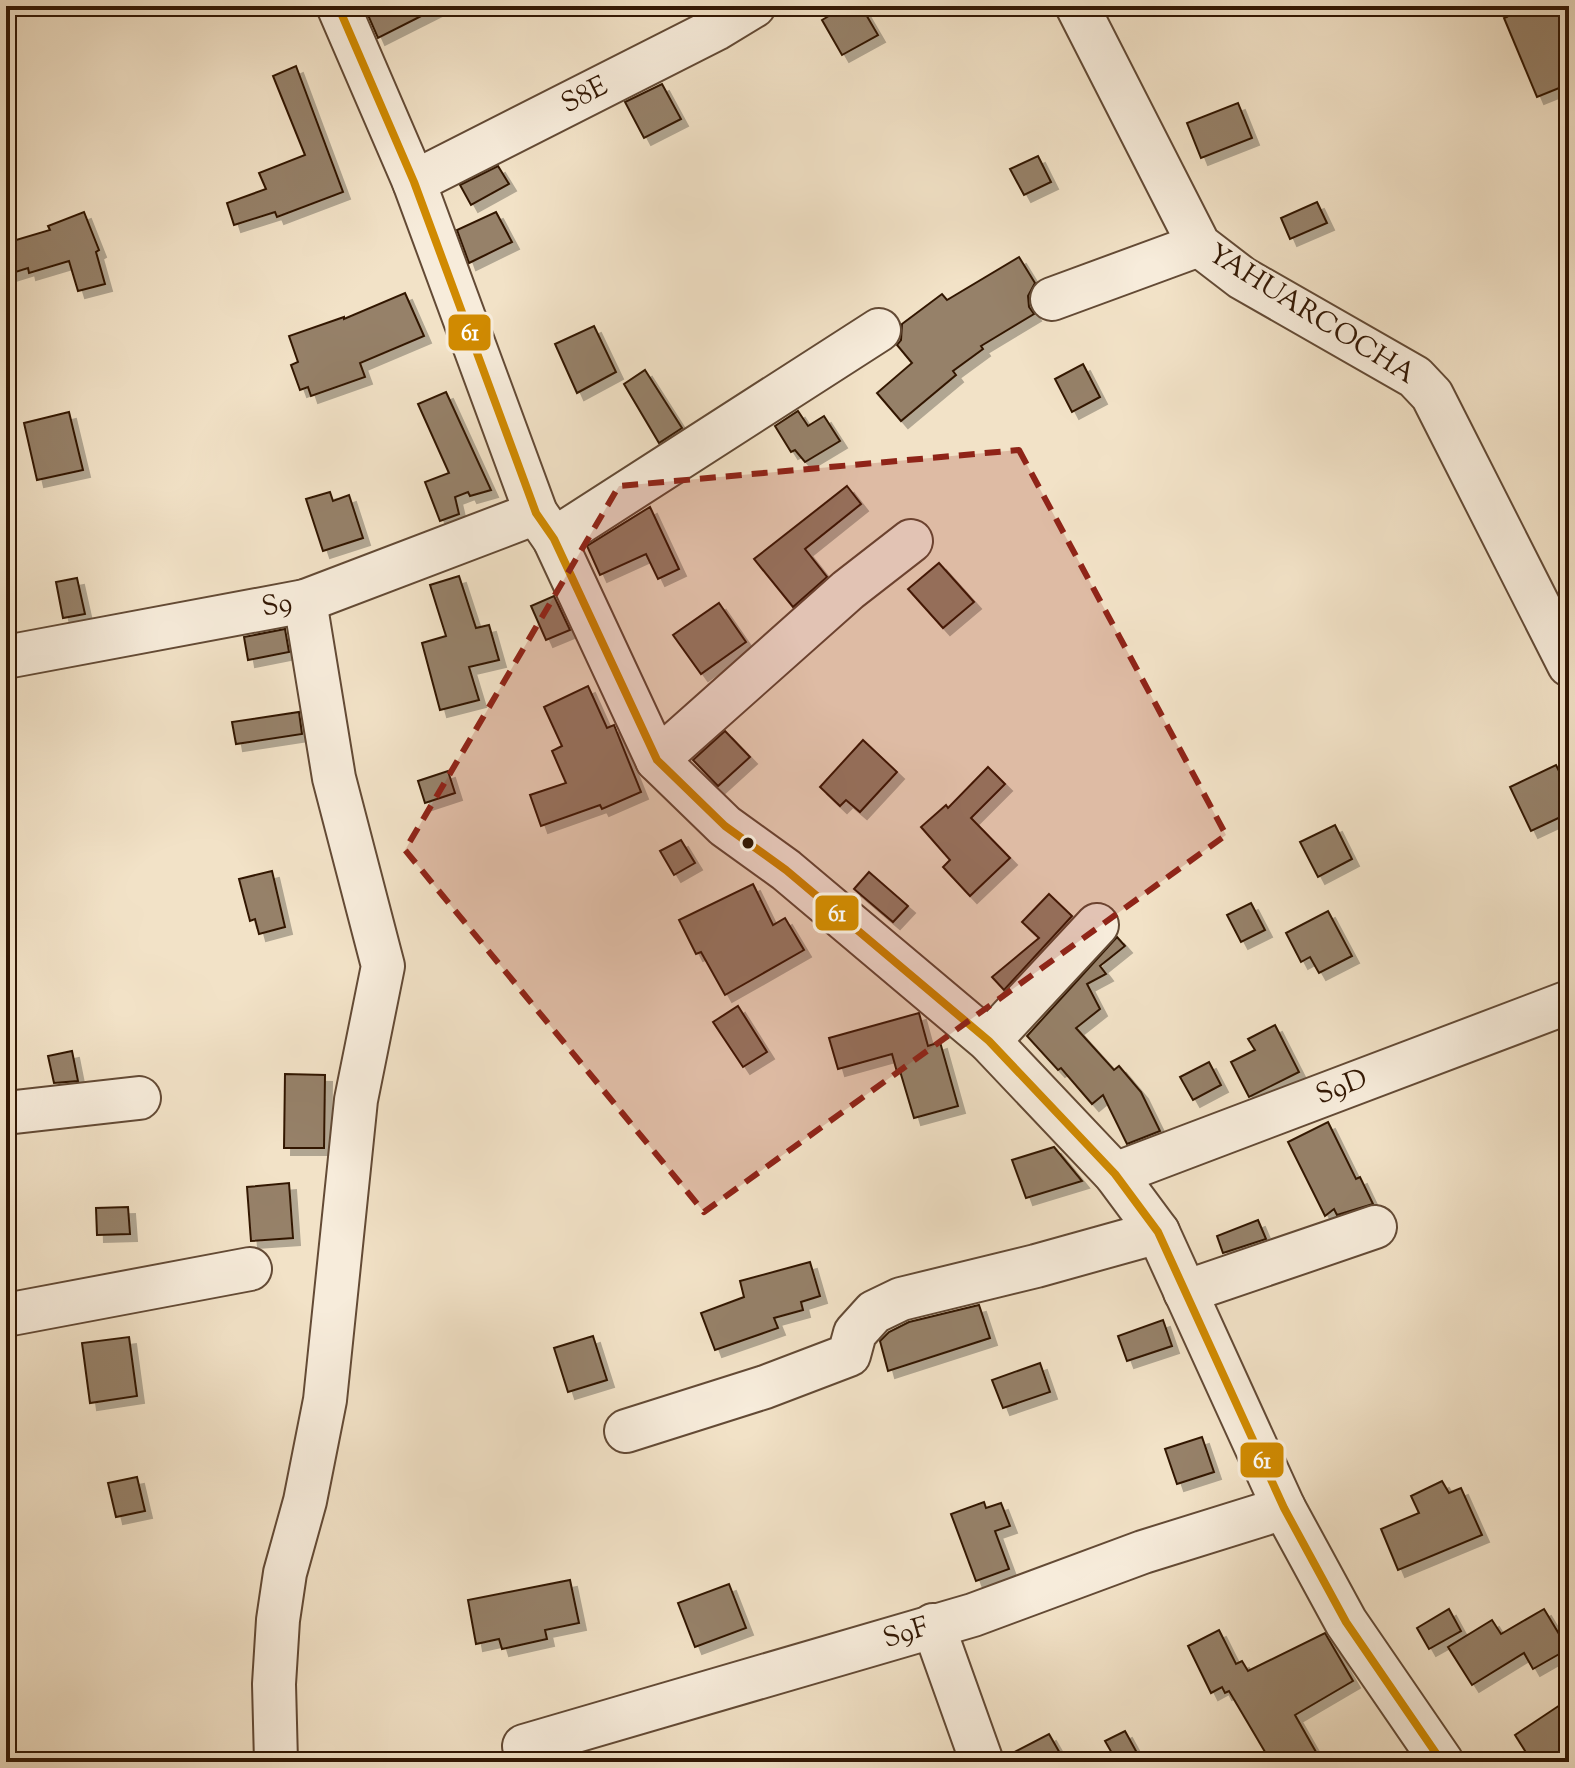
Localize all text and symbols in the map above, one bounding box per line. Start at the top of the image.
street label: S8E [555,67,615,125]
street label: YAHUARCOCHA [1199,235,1423,395]
line badge: 61 [447,313,492,352]
text: 61 [461,319,480,351]
street label: S9 [258,583,296,629]
unlabelled marker [740,835,756,851]
line badge: 61 [814,894,860,932]
text: 61 [828,900,847,932]
street label: S9D [1310,1060,1374,1116]
line badge: 61 [1239,1441,1285,1479]
text: 61 [1253,1447,1272,1479]
street label: S9F [878,1608,934,1660]

